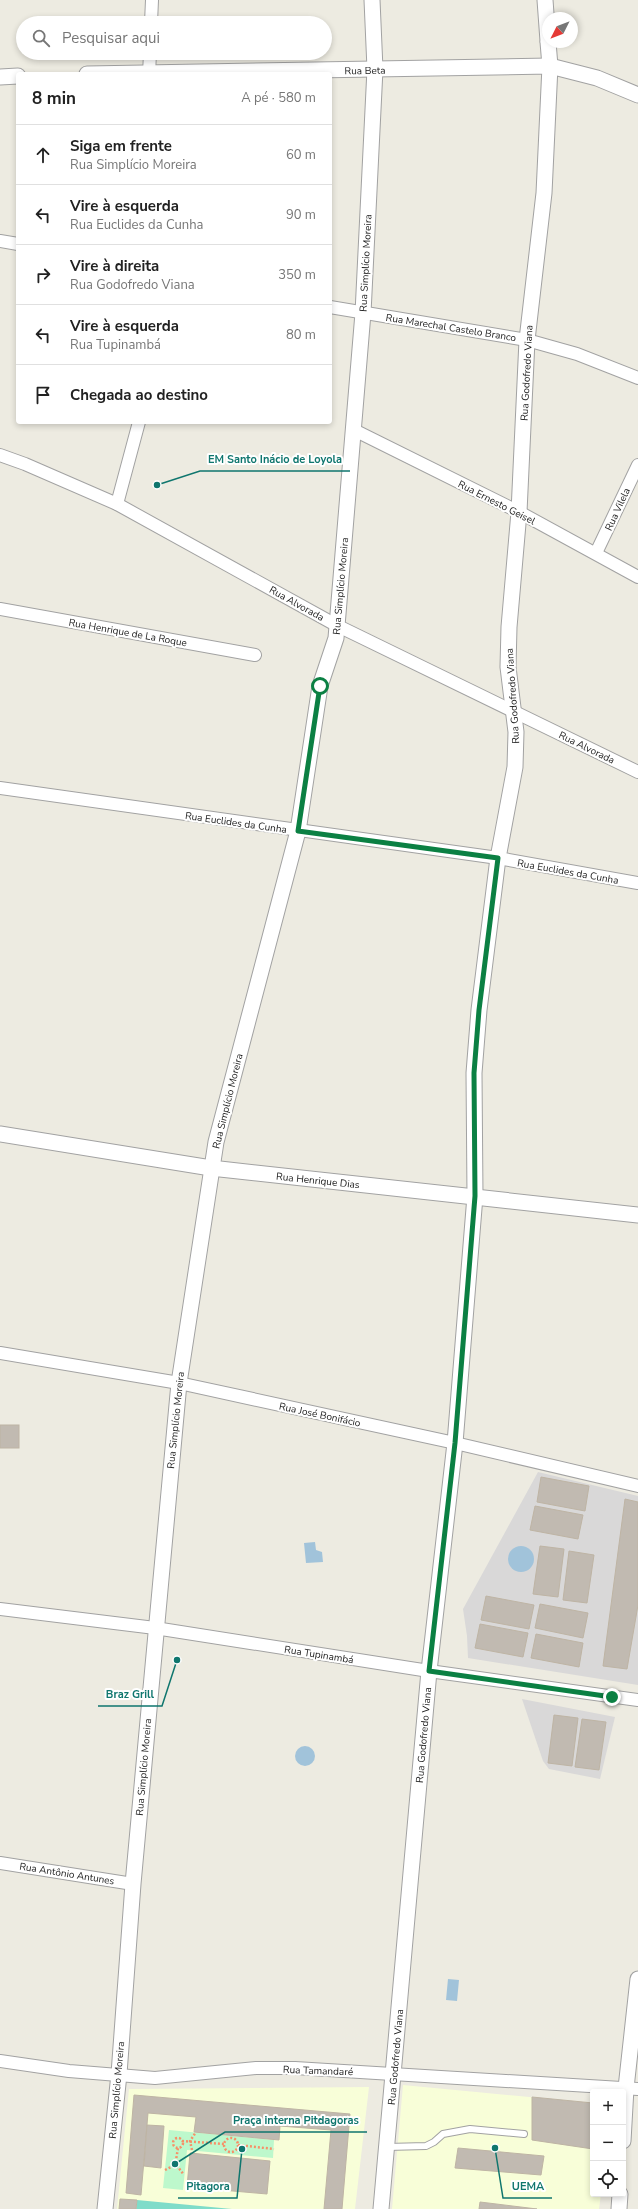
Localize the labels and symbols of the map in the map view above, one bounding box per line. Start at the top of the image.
north arrow [542,12,578,48]
street label: Rua Beta [344,64,386,78]
street label: Rua Simplício Moreira [356,214,376,312]
street label: Rua Marechal Castelo Branco [385,311,517,345]
street label: Rua Godofredo Viana [517,325,536,421]
callout: EM Santo Inácio de Loyola [200,448,350,471]
text: EM Santo Inácio de Loyola [208,452,342,467]
street label: Rua Ernesto Geisel [456,477,538,528]
street label: Rua Vilela [602,486,634,533]
street label: Rua Simplício Moreira [330,537,352,635]
street label: Rua Alvorada [266,583,327,625]
street label: Rua Henrique de La Roque [68,616,188,650]
street label: Rua Godofredo Viana [503,648,523,744]
route start [311,677,329,695]
street label: Rua Alvorada [556,728,617,768]
street label: Rua Euclides da Cunha [184,809,288,837]
street label: Rua Euclides da Cunha [516,856,620,888]
street label: Rua Simplício Moreira [209,1052,247,1150]
street label: Rua Henrique Dias [275,1170,361,1192]
street label: Rua Simplício Moreira [164,1371,188,1469]
street label: Rua José Bonifácio [278,1399,362,1431]
street label: Rua Tupinambá [283,1643,354,1667]
callout: Braz Grill [98,1683,162,1706]
text: Braz Grill [106,1687,155,1702]
street label: Rua Godofredo Viana [413,1687,435,1783]
route end [603,1688,621,1706]
street label: Rua Simplício Moreira [133,1718,155,1816]
street label: Rua Antônio Antunes [18,1860,116,1888]
street label: Rua Godofredo Viana [385,2009,407,2105]
street label: Rua Simplício Moreira [106,2041,128,2139]
street label: Rua Tamandaré [283,2063,353,2079]
callout: Praça interna Pitdagoras [225,2109,367,2132]
text: Praça interna Pitdagoras [233,2113,359,2128]
callout: Pitagora [178,2175,237,2198]
callout: UEMA [503,2175,552,2198]
text: Pitagora [186,2179,230,2194]
text: UEMA [512,2179,545,2194]

